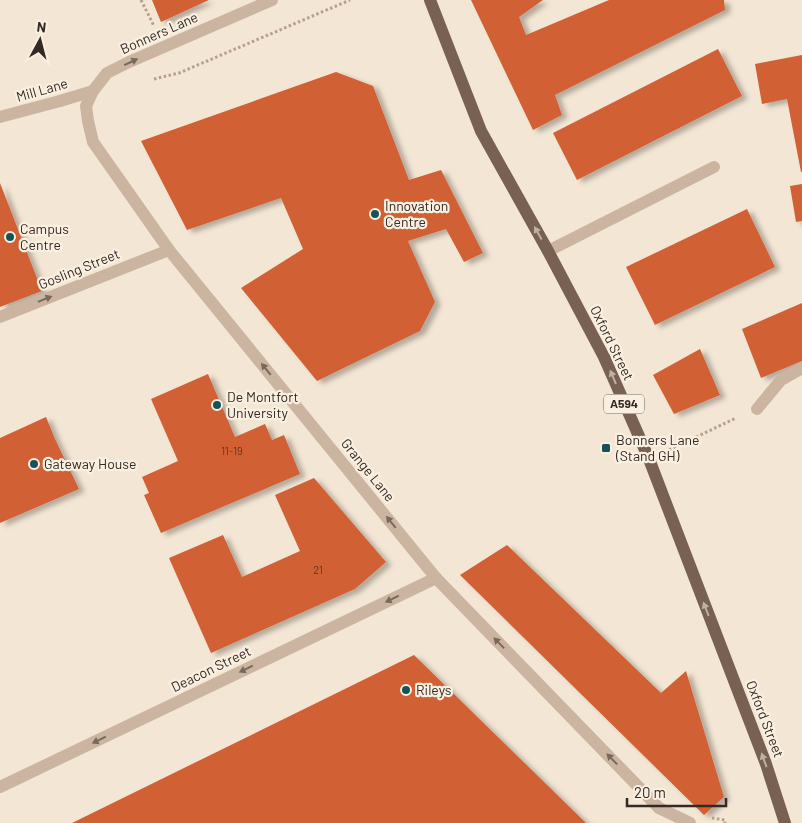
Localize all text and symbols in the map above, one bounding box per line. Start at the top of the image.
street label: Bonners Lane [117,8,200,57]
north arrow [15,15,65,65]
text: N [36,18,47,36]
one-way arrow [123,57,138,66]
street label: Mill Lane [14,74,70,105]
place label: Innovation Centre [385,197,448,230]
marker: Innovation Centre [369,208,381,220]
place label: Campus Centre [20,220,69,253]
one-way arrow [533,226,542,239]
marker: Campus Centre [4,231,16,243]
street label: Gosling Street [36,245,122,292]
one-way arrow [38,295,53,303]
street label: Oxford Street [587,303,638,383]
one-way arrow [261,363,272,375]
one-way arrow [608,370,616,384]
place label: De Montfort University [227,388,299,421]
road number: A594 [604,394,644,414]
marker: De Montfort University [211,399,223,411]
place label: Bonners Lane (Stand GH) [615,431,699,464]
street label: Grange Lane [338,435,399,505]
marker: Bonners Lane (Stand GH) [600,442,612,454]
house number: 11-19 [221,444,243,457]
place label: Gateway House [44,455,137,472]
marker: Gateway House [28,458,40,470]
one-way arrow [385,516,396,529]
house number: 21 [313,563,323,576]
one-way arrow [385,595,399,603]
one-way arrow [702,601,709,616]
one-way arrow [493,637,505,649]
street label: Deacon Street [168,642,253,695]
one-way arrow [238,665,253,673]
street label: Oxford Street [743,678,788,760]
place label: Rileys [416,681,452,698]
marker: Rileys [400,684,412,696]
one-way arrow [92,736,106,744]
one-way arrow [760,752,768,767]
one-way arrow [607,754,619,766]
scale bar [627,776,726,808]
text: 20 m [634,783,666,801]

